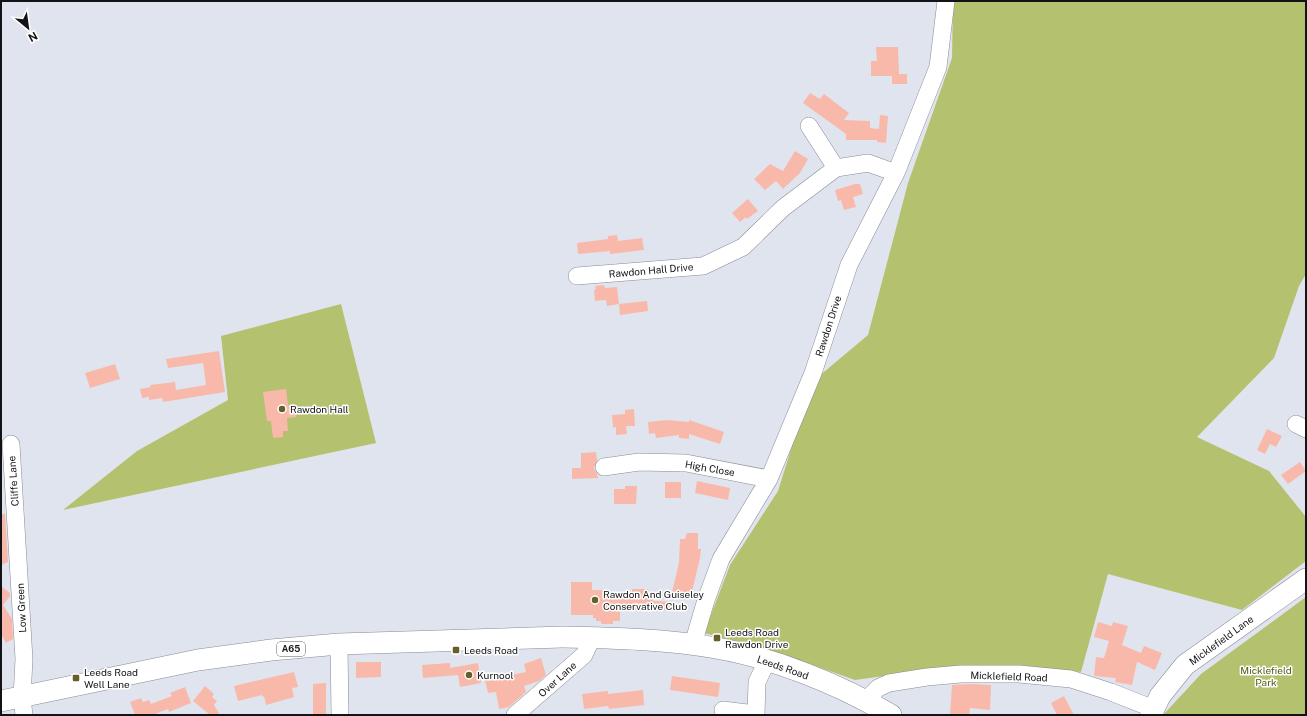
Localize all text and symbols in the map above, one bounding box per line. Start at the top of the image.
north arrow [8,8,48,48]
text: N [26,29,40,44]
street label: Rawdon Hall Drive [608,260,694,280]
street label: Rawdon Drive [812,294,844,358]
place label: Rawdon Hall [290,403,349,415]
marker: Rawdon Hall [277,404,287,414]
street label: Cliffe Lane [5,455,21,507]
street label: High Close [684,458,736,478]
street label: Low Green [14,583,28,633]
place label: Rawdon And Guiseley Conservative Club [603,588,705,612]
marker: Rawdon And Guiseley Conservative Club [590,595,600,605]
street label: Micklefield Lane [1187,613,1256,667]
place label: Leeds Road Rawdon Drive [725,626,789,650]
marker: Leeds Road Rawdon Drive [712,633,722,643]
road number: A65 [277,642,305,656]
place label: Leeds Road [464,644,518,656]
marker: Leeds Road [451,645,461,655]
street label: Leeds Road [756,653,811,681]
street label: Over Lane [536,659,579,699]
park label: Micklefield Park [1240,664,1292,688]
place label: Leeds Road Well Lane [84,666,138,690]
place label: Kurnool [477,669,513,681]
street label: Micklefield Road [970,669,1048,683]
marker: Kurnool [464,670,474,680]
marker: Leeds Road Well Lane [71,673,81,683]

